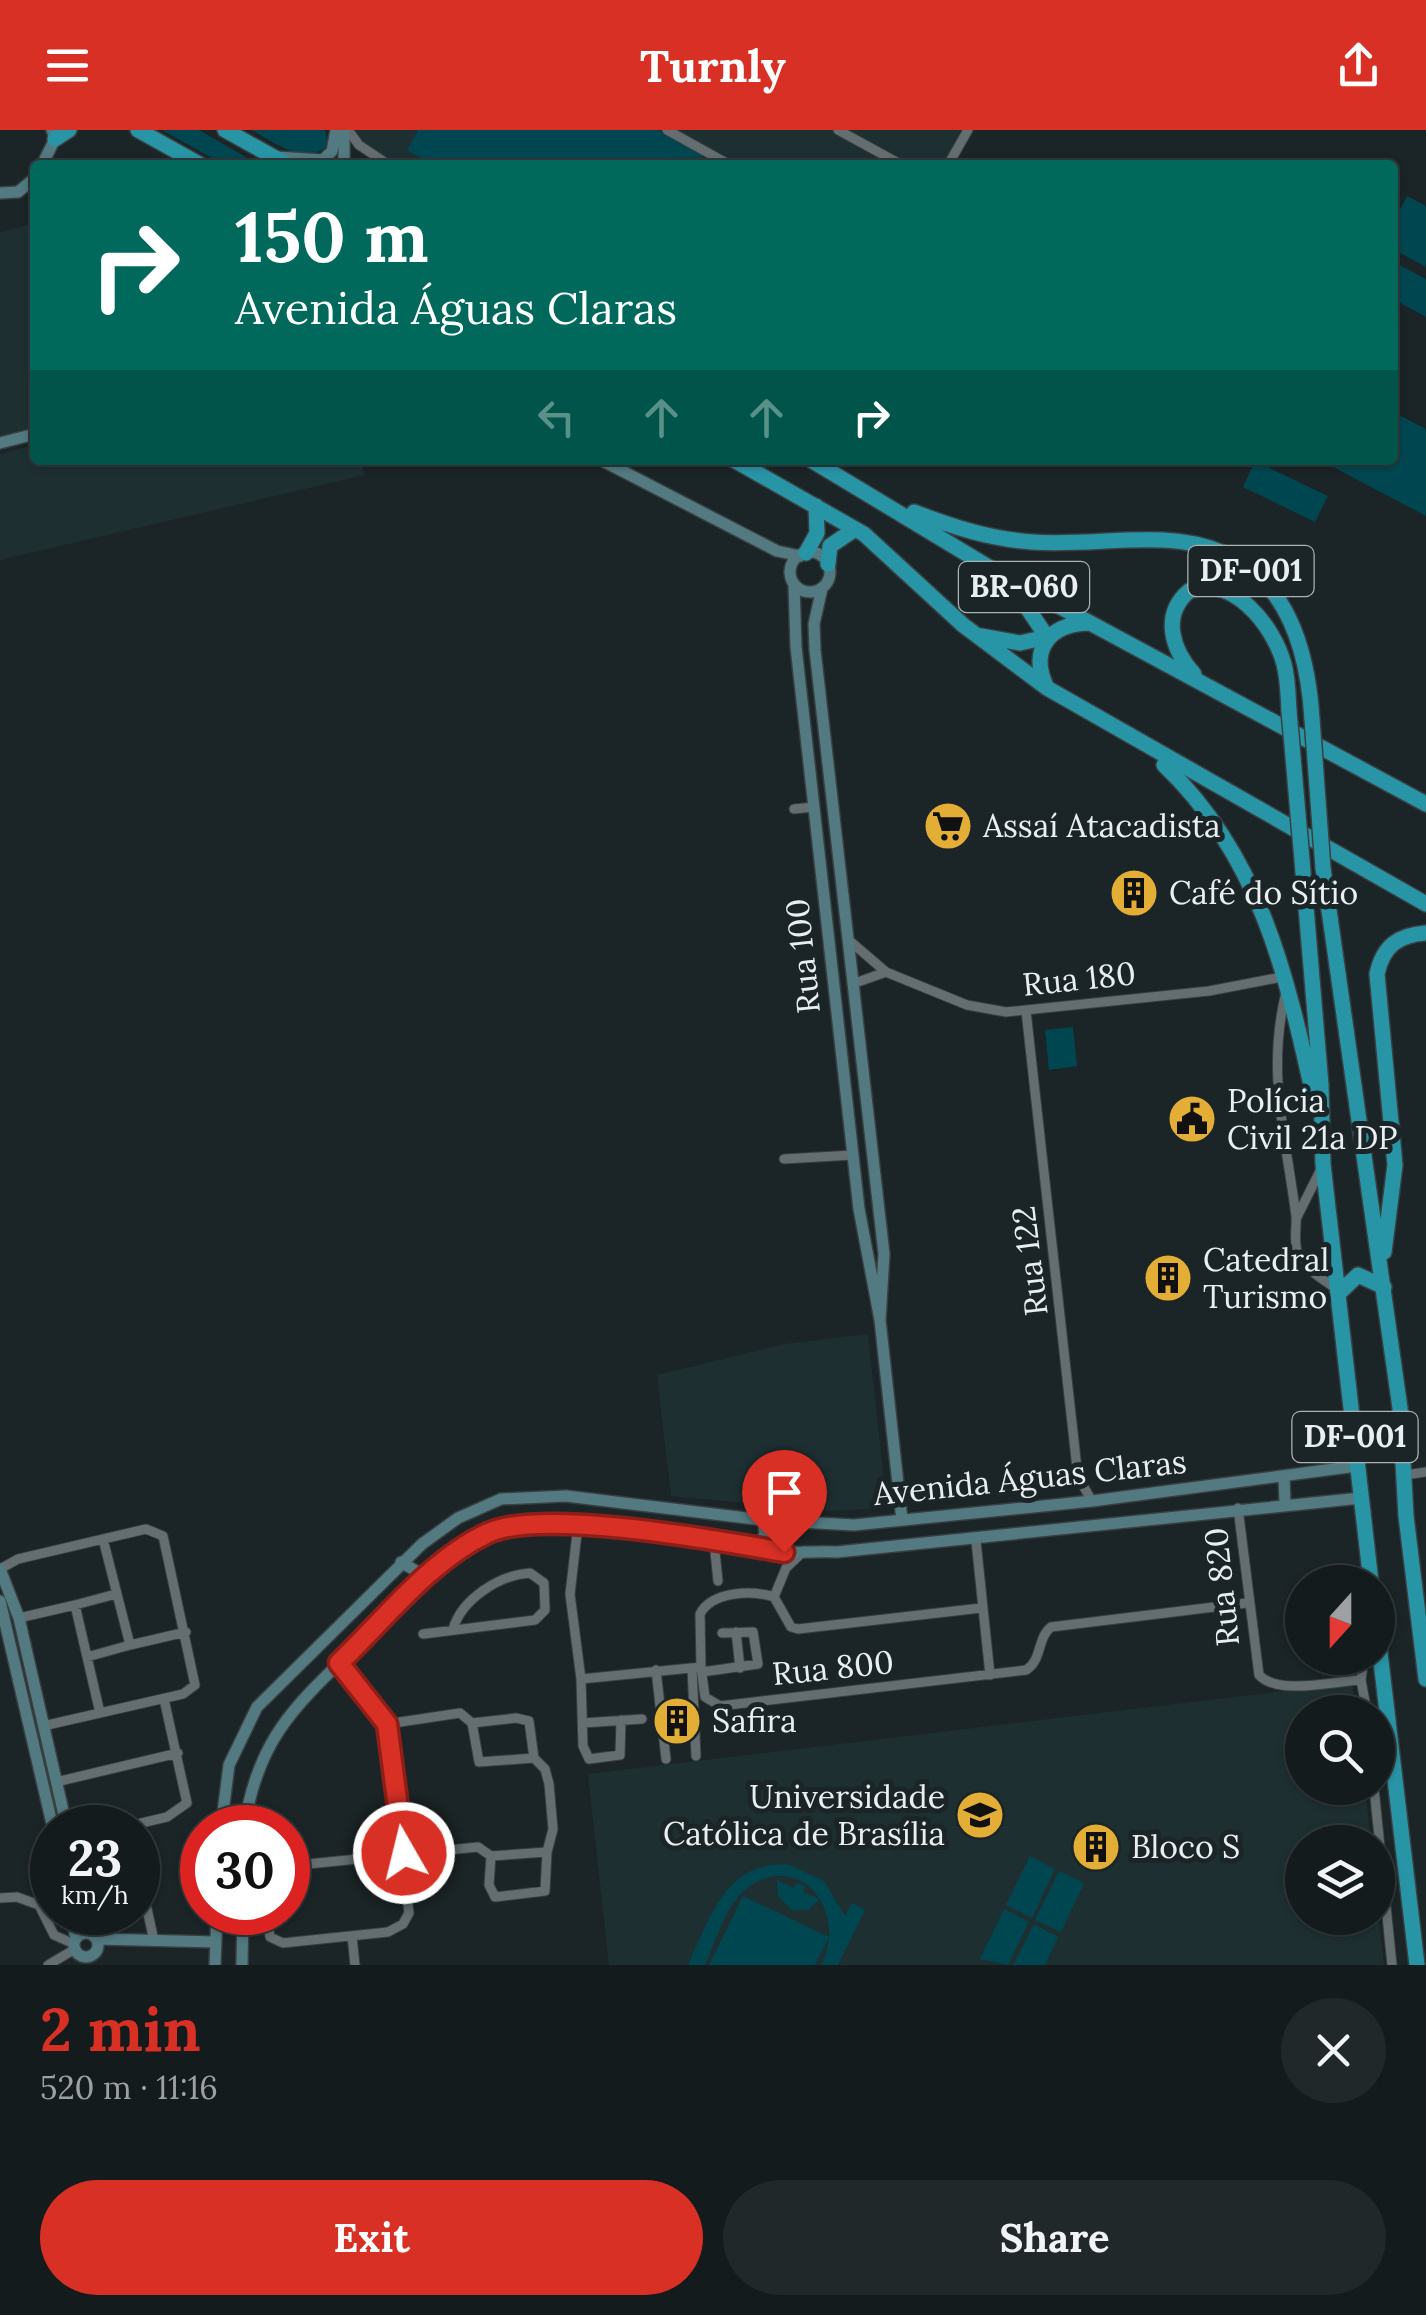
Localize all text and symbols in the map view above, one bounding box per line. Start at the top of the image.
text: Turnly [640,37,786,94]
icon: menu [40,38,95,93]
icon: share [1331,38,1386,93]
text: 150 m [235,192,429,281]
icon: right [70,200,200,330]
text: Avenida Águas Claras [235,279,677,336]
icon: left [529,390,584,445]
icon: ahead [634,390,689,445]
icon: ahead [739,390,794,445]
icon: right [844,390,899,445]
road number: DF-001 [1188,546,1314,596]
road number: BR-060 [959,562,1089,612]
supermarket icon: Assaí Atacadista [922,800,974,852]
place label: Assaí Atacadista [982,805,1221,846]
building icon: Café do Sítio [1108,867,1160,919]
place label: Café do Sítio [1169,872,1358,913]
street label: Rua 100 [776,896,829,1016]
street label: Rua 180 [1020,952,1138,1005]
place label: Polícia Civil 21a DP [1227,1080,1397,1158]
public building icon: Polícia Civil 21a DP [1166,1093,1218,1145]
street label: Rua 122 [1002,1204,1057,1318]
place label: Catedral Turismo [1203,1239,1329,1317]
building icon: Catedral Turismo [1142,1252,1194,1304]
road number: DF-001 [1292,1412,1418,1462]
street label: Avenida Águas Claras [870,1441,1188,1514]
pin [742,1450,827,1553]
icon: arrive [757,1465,812,1520]
street label: Rua 820 [1195,1526,1248,1648]
north arrow [1285,1565,1395,1675]
map controls [1285,1565,1395,1935]
street label: Rua 800 [770,1641,896,1694]
building icon: Safira [651,1695,703,1747]
button: search [1285,1695,1395,1805]
place label: Safira [712,1700,797,1741]
place label: Universidade Católica de Brasília [663,1776,945,1854]
school or university icon: Universidade Católica de Brasília [954,1789,1006,1841]
position arrow [352,1801,456,1905]
speed limit sign: 30 [180,1805,310,1935]
building icon: Bloco S [1070,1821,1122,1873]
button: layers [1285,1825,1395,1935]
text: 23 [68,1826,122,1890]
place label: Bloco S [1131,1826,1240,1867]
text: km/h [61,1879,129,1911]
text: 2 min [40,1991,201,2067]
button: close [1281,1998,1386,2103]
text: 520 m · 11:16 [40,2067,218,2108]
button: Exit [40,2180,703,2295]
button: Share [723,2180,1386,2295]

